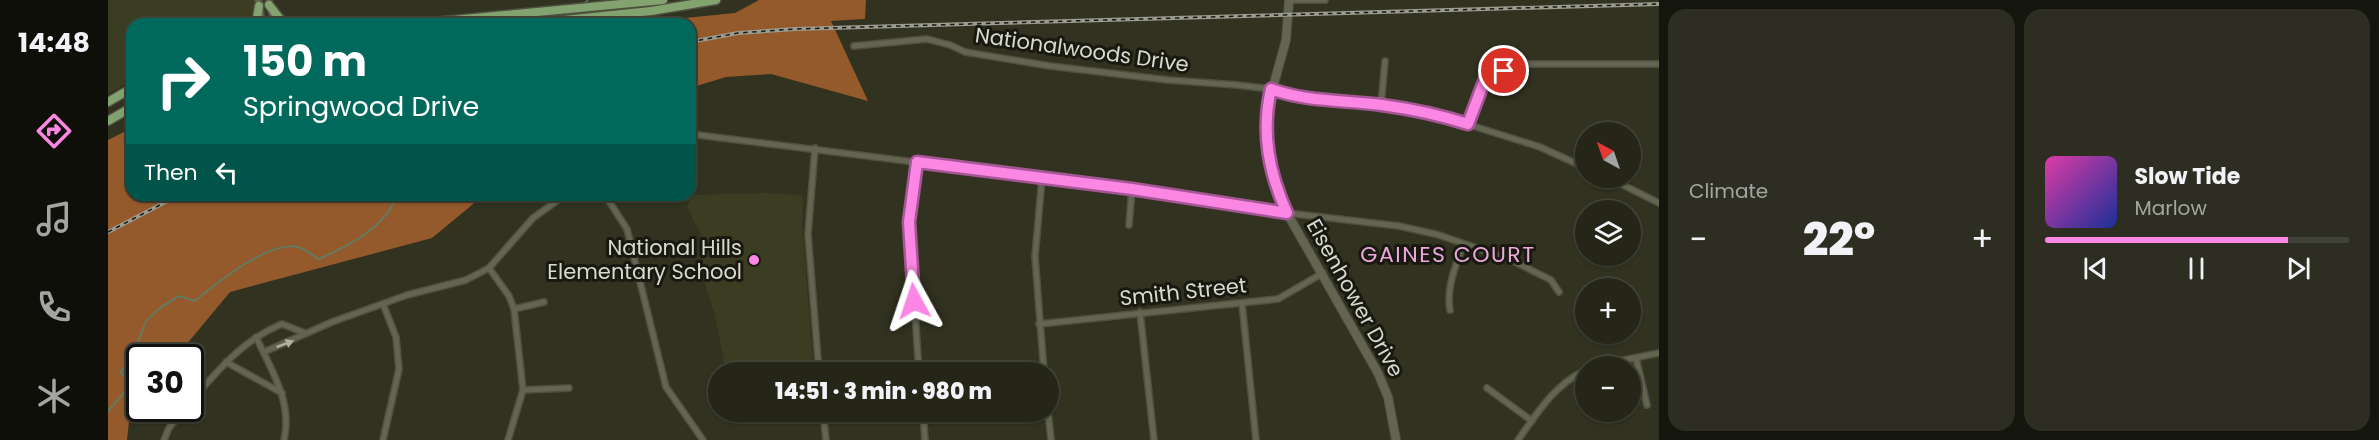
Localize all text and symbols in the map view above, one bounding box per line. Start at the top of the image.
street label: Nationalwoods Drive [973,20,1191,79]
text: 14:48 [18,24,90,61]
text: 150 m [243,32,367,91]
icon: right [144,42,222,120]
pin [1478,45,1529,96]
icon: arrive [1487,54,1520,87]
text: Springwood Drive [243,88,479,125]
icon: directions [33,110,75,152]
north arrow [1575,122,1641,188]
map controls [1575,122,1641,422]
icon: left [210,156,243,189]
text: Then [144,157,198,188]
text: Slow Tide [2135,161,2240,192]
text: Climate [1689,177,1768,205]
text: Marlow [2135,194,2207,222]
icon: music [33,198,75,240]
button: layers [1575,200,1641,266]
text: 22° [1803,208,1875,271]
street label: Eisenhower Drive [1300,214,1411,382]
text: − [1689,216,1707,263]
text: + [1971,216,1993,263]
place label: National Hills Elementary School [547,233,742,286]
district label: GAINES COURT [1360,239,1536,270]
icon: previous [2079,252,2112,285]
icon: pause [2180,252,2213,285]
icon: next [2282,252,2315,285]
marker: National Hills Elementary School [747,253,761,267]
position arrow [882,269,946,333]
street label: Smith Street [1118,270,1248,313]
button: + [1575,278,1641,344]
icon: phone [33,286,75,328]
one-way arrow [276,338,294,348]
speed limit sign: 30 [126,344,204,422]
button: − [1575,356,1641,422]
icon: climate [33,375,75,417]
text: 14:51 · 3 min · 980 m [775,376,992,407]

